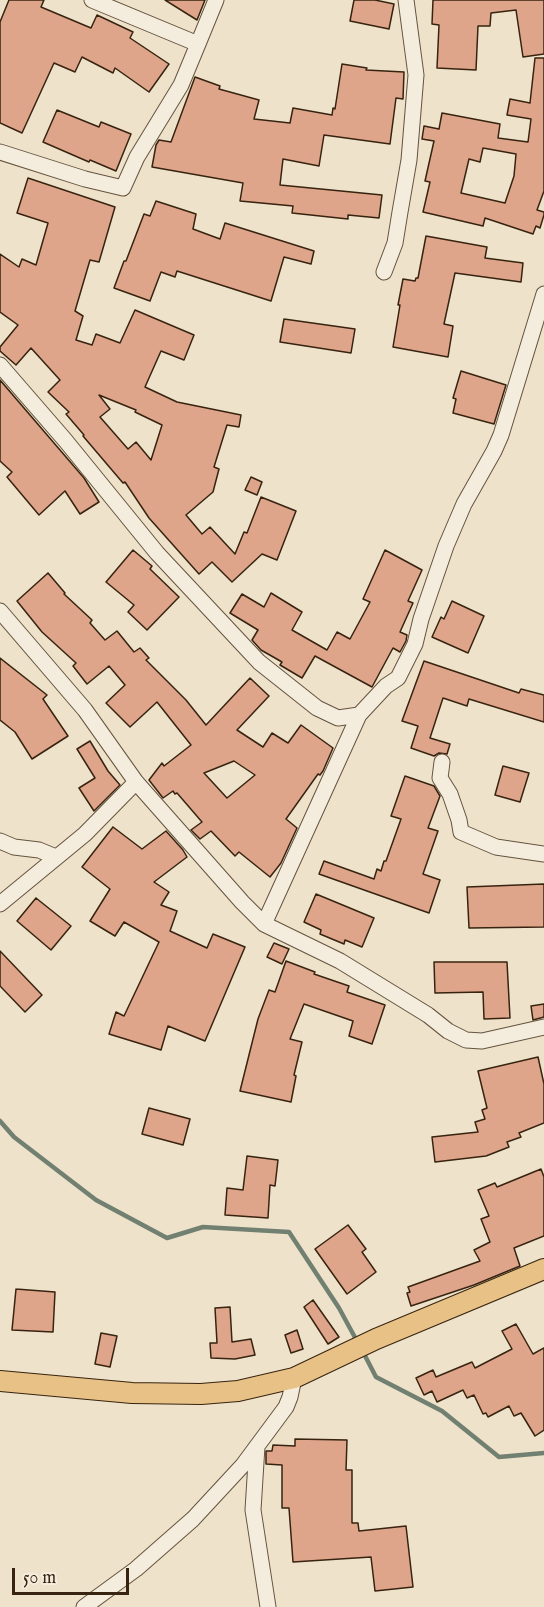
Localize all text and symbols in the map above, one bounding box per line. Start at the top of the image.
scale bar [15,1556,132,1594]
text: 50 m [23,1567,56,1590]

